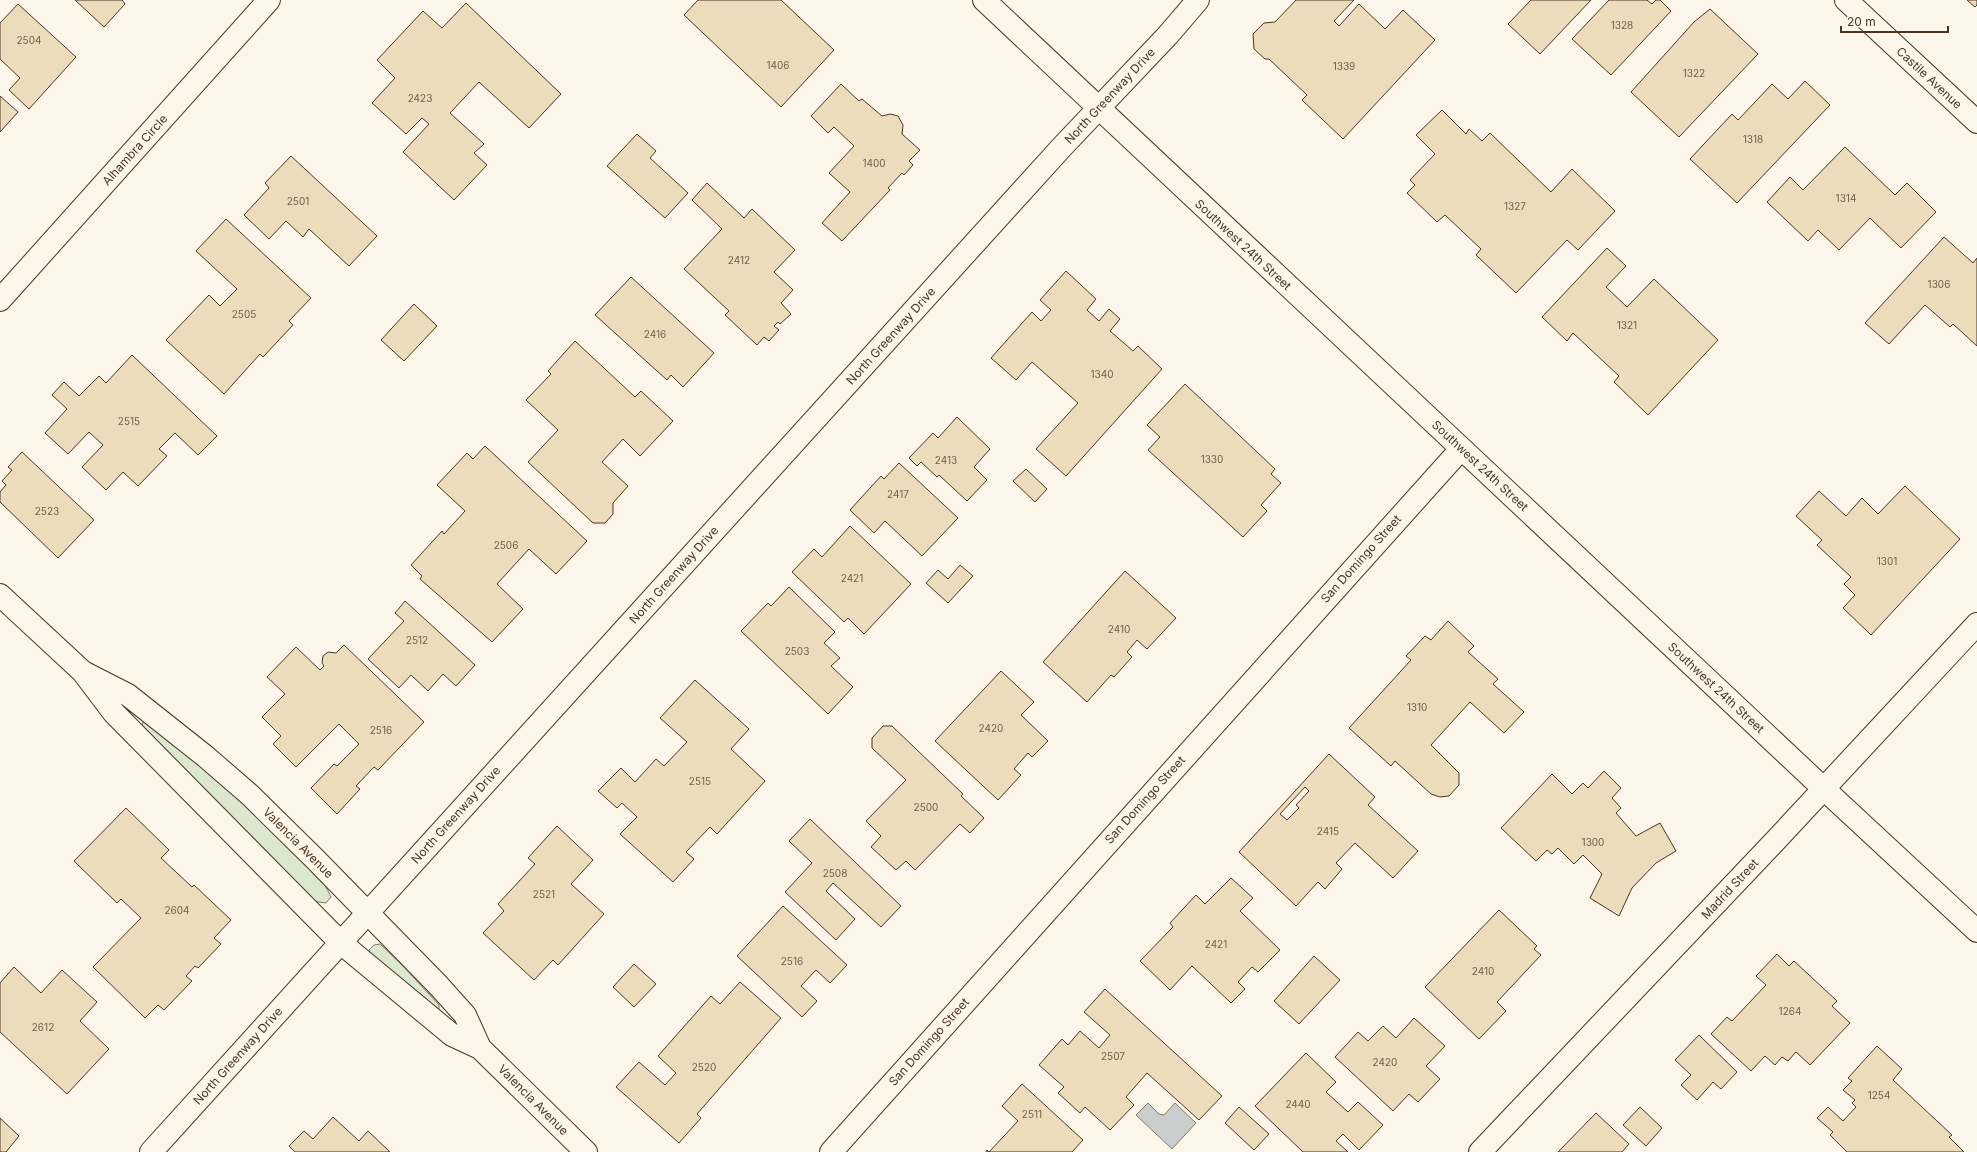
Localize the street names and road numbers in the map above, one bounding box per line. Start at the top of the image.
street label: Castile Avenue [1893,43,1965,112]
street label: North Greenway Drive [1061,44,1158,147]
street label: Alhambra Circle [99,111,170,188]
street label: Southwest 24th Street [1192,196,1295,293]
street label: North Greenway Drive [843,284,938,387]
street label: Southwest 24th Street [1429,417,1532,514]
street label: San Domingo Street [1317,512,1404,606]
street label: North Greenway Drive [626,523,721,626]
street label: Southwest 24th Street [1665,639,1768,736]
street label: San Domingo Street [1101,753,1188,847]
street label: North Greenway Drive [408,763,503,866]
street label: Valencia Avenue [260,804,337,881]
street label: Madrid Street [1698,855,1761,922]
street label: San Domingo Street [885,995,972,1089]
street label: North Greenway Drive [190,1004,285,1107]
street label: Valencia Avenue [495,1061,572,1138]

